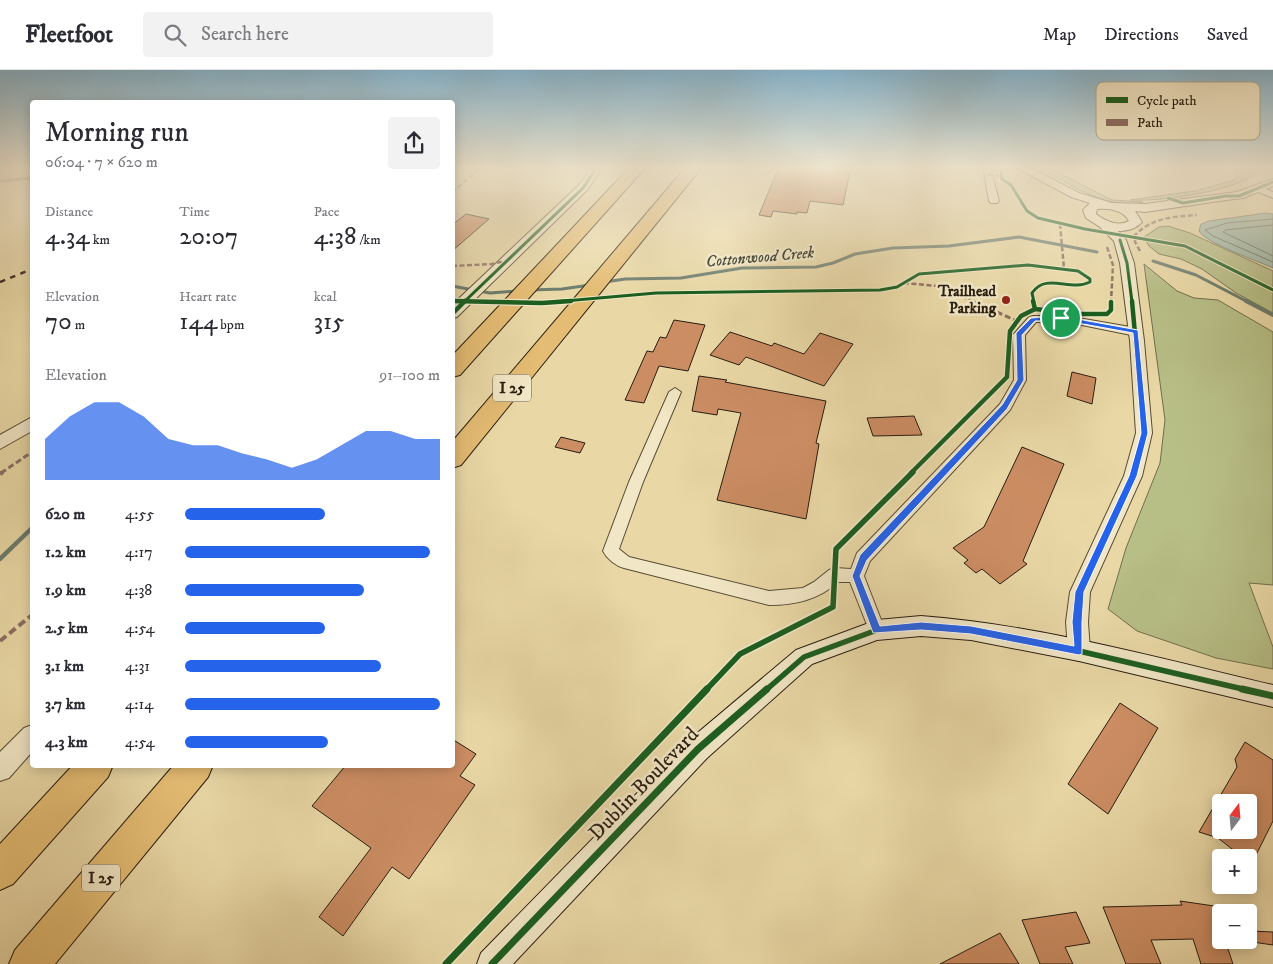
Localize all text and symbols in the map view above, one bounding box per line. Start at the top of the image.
search box [143,12,493,57]
text: Fleetfoot [25,20,113,50]
icon: search [161,21,189,49]
text: Search here [201,23,289,46]
text: Map [1043,24,1076,46]
text: Directions [1104,24,1179,46]
text: Saved [1207,24,1248,46]
legend [1096,82,1260,140]
text: Cycle path [1137,92,1197,110]
text: Path [1137,114,1164,132]
text: Morning run [45,115,189,150]
button: share [388,117,440,169]
text: 06:04 · 7 × 620 m [45,152,158,172]
text: Distance [45,203,93,221]
text: Time [179,203,210,221]
text: Pace [314,203,340,221]
text: 4.34 [45,221,90,252]
text: 20:07 [179,221,238,252]
text: 4:38 [314,221,356,252]
text: km [90,231,110,249]
text: /km [356,231,381,249]
water label: Cottonwood Creek [705,242,815,272]
place label: Trailhead Parking [937,282,997,318]
text: Elevation [45,288,99,306]
text: Heart rate [179,288,237,306]
text: kcal [314,288,337,306]
marker: Trailhead Parking [1000,294,1012,306]
pin [1040,297,1082,339]
icon: arrive [1047,304,1075,332]
text: 70 [45,306,72,337]
text: 144 [179,306,217,337]
text: 315 [314,306,344,337]
text: m [72,316,85,334]
text: bpm [217,316,244,334]
text: Elevation [45,365,107,385]
text: 91–100 m [379,365,440,385]
road number: I 25 [493,374,531,402]
text: 620 m [45,504,85,524]
text: 4:55 [125,504,154,524]
text: 1.2 km [45,542,86,562]
text: 4:17 [125,542,153,562]
text: 1.9 km [45,580,86,600]
text: 4:38 [125,580,152,600]
text: 2.5 km [45,618,88,638]
text: 4:54 [125,618,155,638]
text: 3.1 km [45,656,84,676]
text: 4:31 [125,656,150,676]
text: 3.7 km [45,694,86,714]
text: 4:14 [125,694,153,714]
street label: Dublin Boulevard [583,721,705,846]
text: 4.3 km [45,732,88,752]
text: 4:54 [125,732,155,752]
north arrow [1212,794,1258,839]
map controls [1212,794,1257,949]
button: + [1212,849,1257,894]
road number: I 25 [82,864,120,891]
button: − [1212,904,1257,949]

